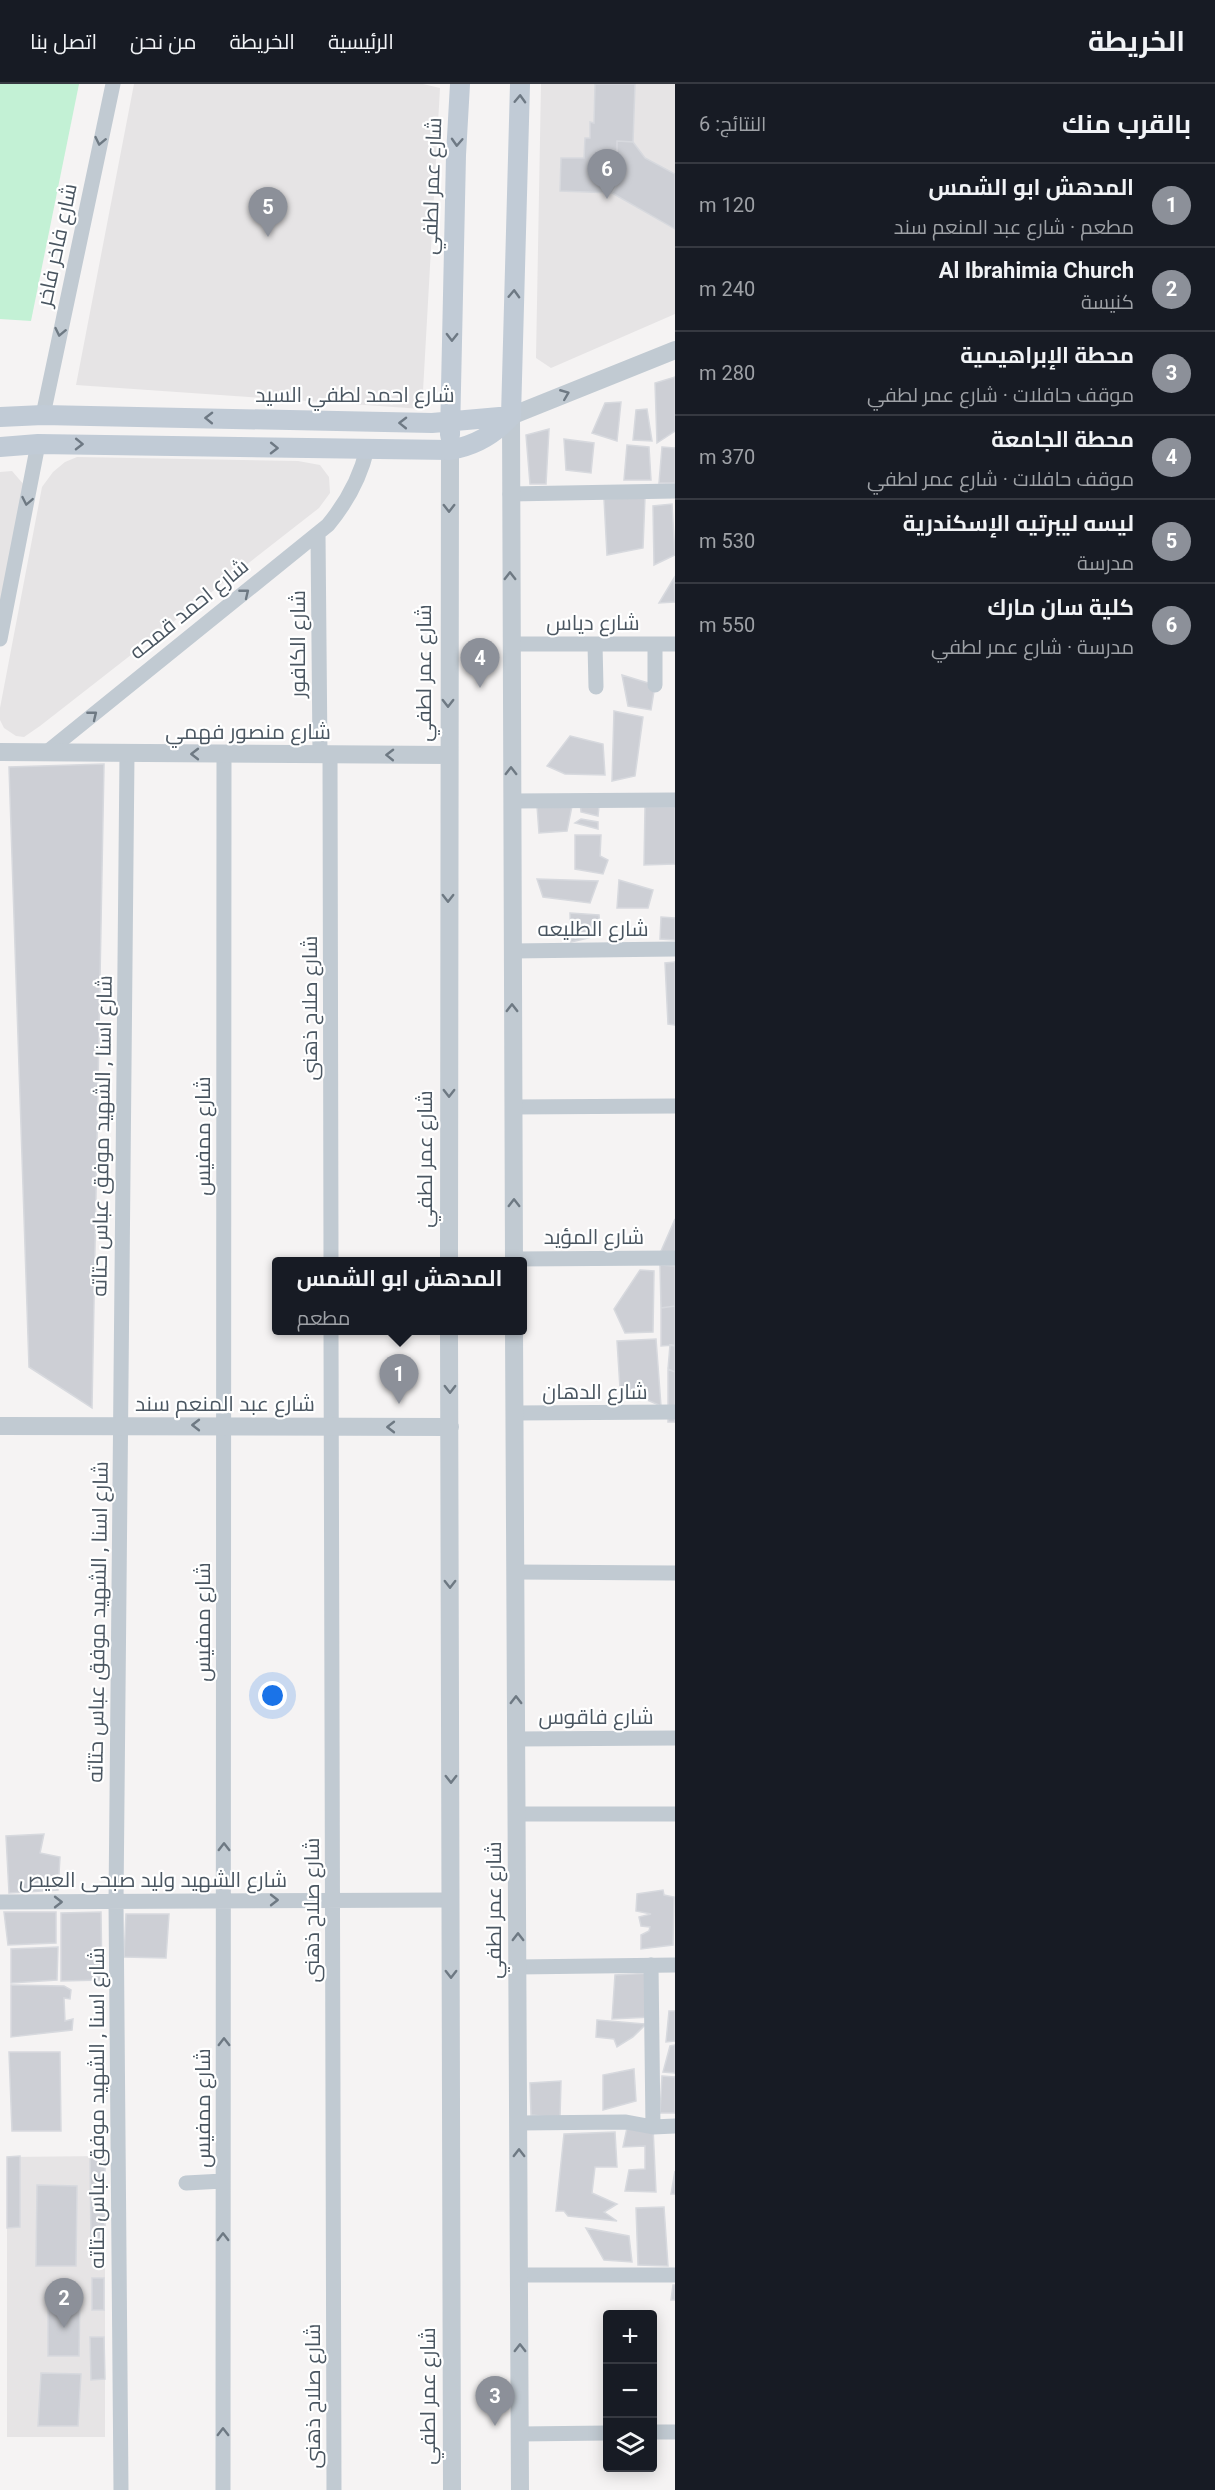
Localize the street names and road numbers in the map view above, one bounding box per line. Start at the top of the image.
street label: شارع عمر لطفي [418,117,450,255]
street label: شارع فاخر فاخر [32,181,84,310]
street label: شارع احمد لطفي السيد [255,383,455,411]
street label: شارع احمد قمحه [125,554,254,666]
street label: شارع الكافور [286,590,312,699]
street label: شارع عمر لطفي [412,604,440,742]
street label: شارع دياس [546,611,640,637]
street label: شارع منصور فهمي [165,720,331,748]
street label: شارع الطليعه [537,917,649,943]
street label: شارع صلاح ذهنى [298,936,324,1080]
street label: شارع اسنا , الشهيد موفق عباس حتاته [87,975,119,1297]
street label: شارع ممفيس [191,1076,217,1196]
street label: شارع عمر لطفي [413,1090,441,1228]
street label: شارع المؤيد [544,1225,644,1251]
street label: شارع الدهان [542,1380,648,1406]
street label: شارع عبد المنعم سند [135,1392,315,1418]
street label: شارع اسنا , الشهيد موفق عباس حتاته [83,1461,115,1783]
street label: شارع ممفيس [191,1562,217,1682]
street label: شارع فاقوس [538,1705,654,1731]
street label: شارع صلاح ذهنى [300,1838,326,1982]
street label: شارع عمر لطفي [482,1841,510,1979]
street label: شارع الشهيد وليد صبحى العيص [19,1868,287,1894]
street label: شارع اسنا , الشهيد موفق عباس حتاته [85,1947,111,2269]
street label: شارع ممفيس [191,2048,217,2168]
street label: شارع صلاح ذهنى [301,2324,327,2468]
street label: شارع عمر لطفي [416,2327,444,2465]

